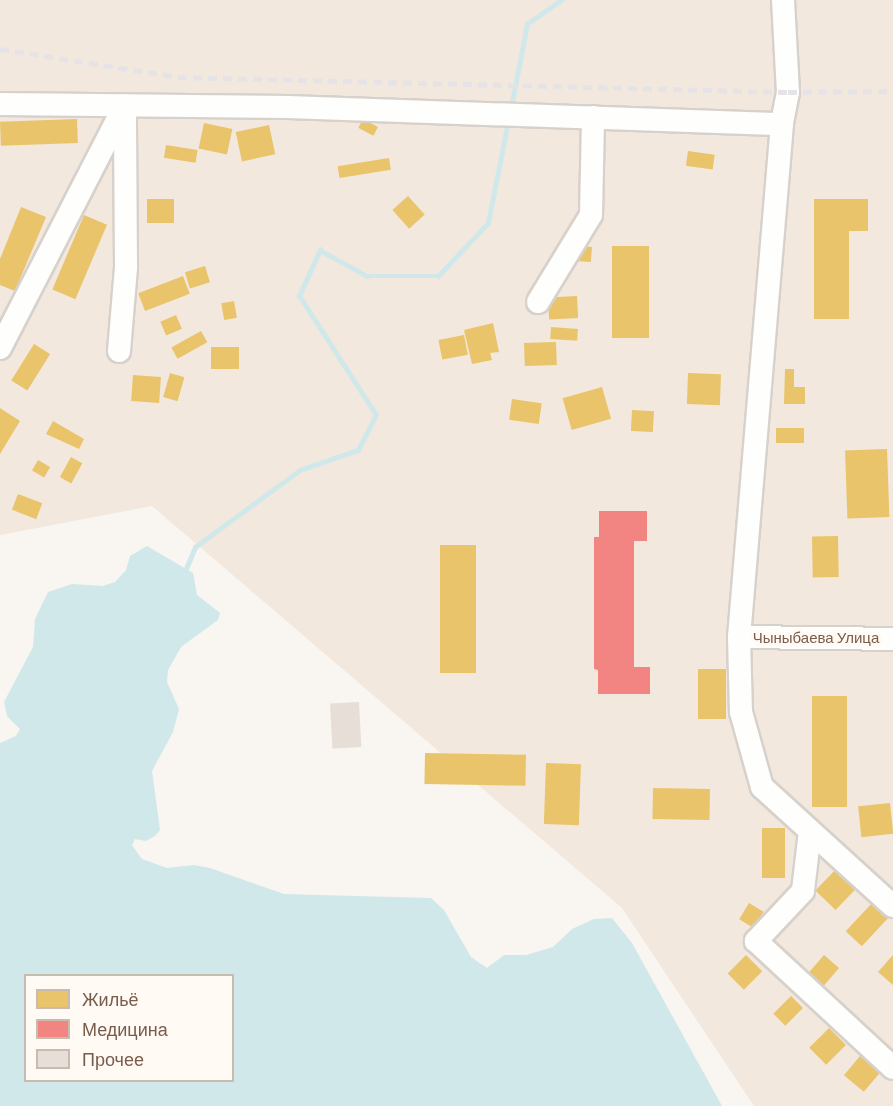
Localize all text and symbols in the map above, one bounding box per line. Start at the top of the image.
street label: Чыныбаева Улица [753,629,879,647]
legend [24,974,234,1082]
text: Жильё [82,988,139,1010]
text: Медицина [82,1018,168,1040]
text: Прочее [82,1048,144,1070]

